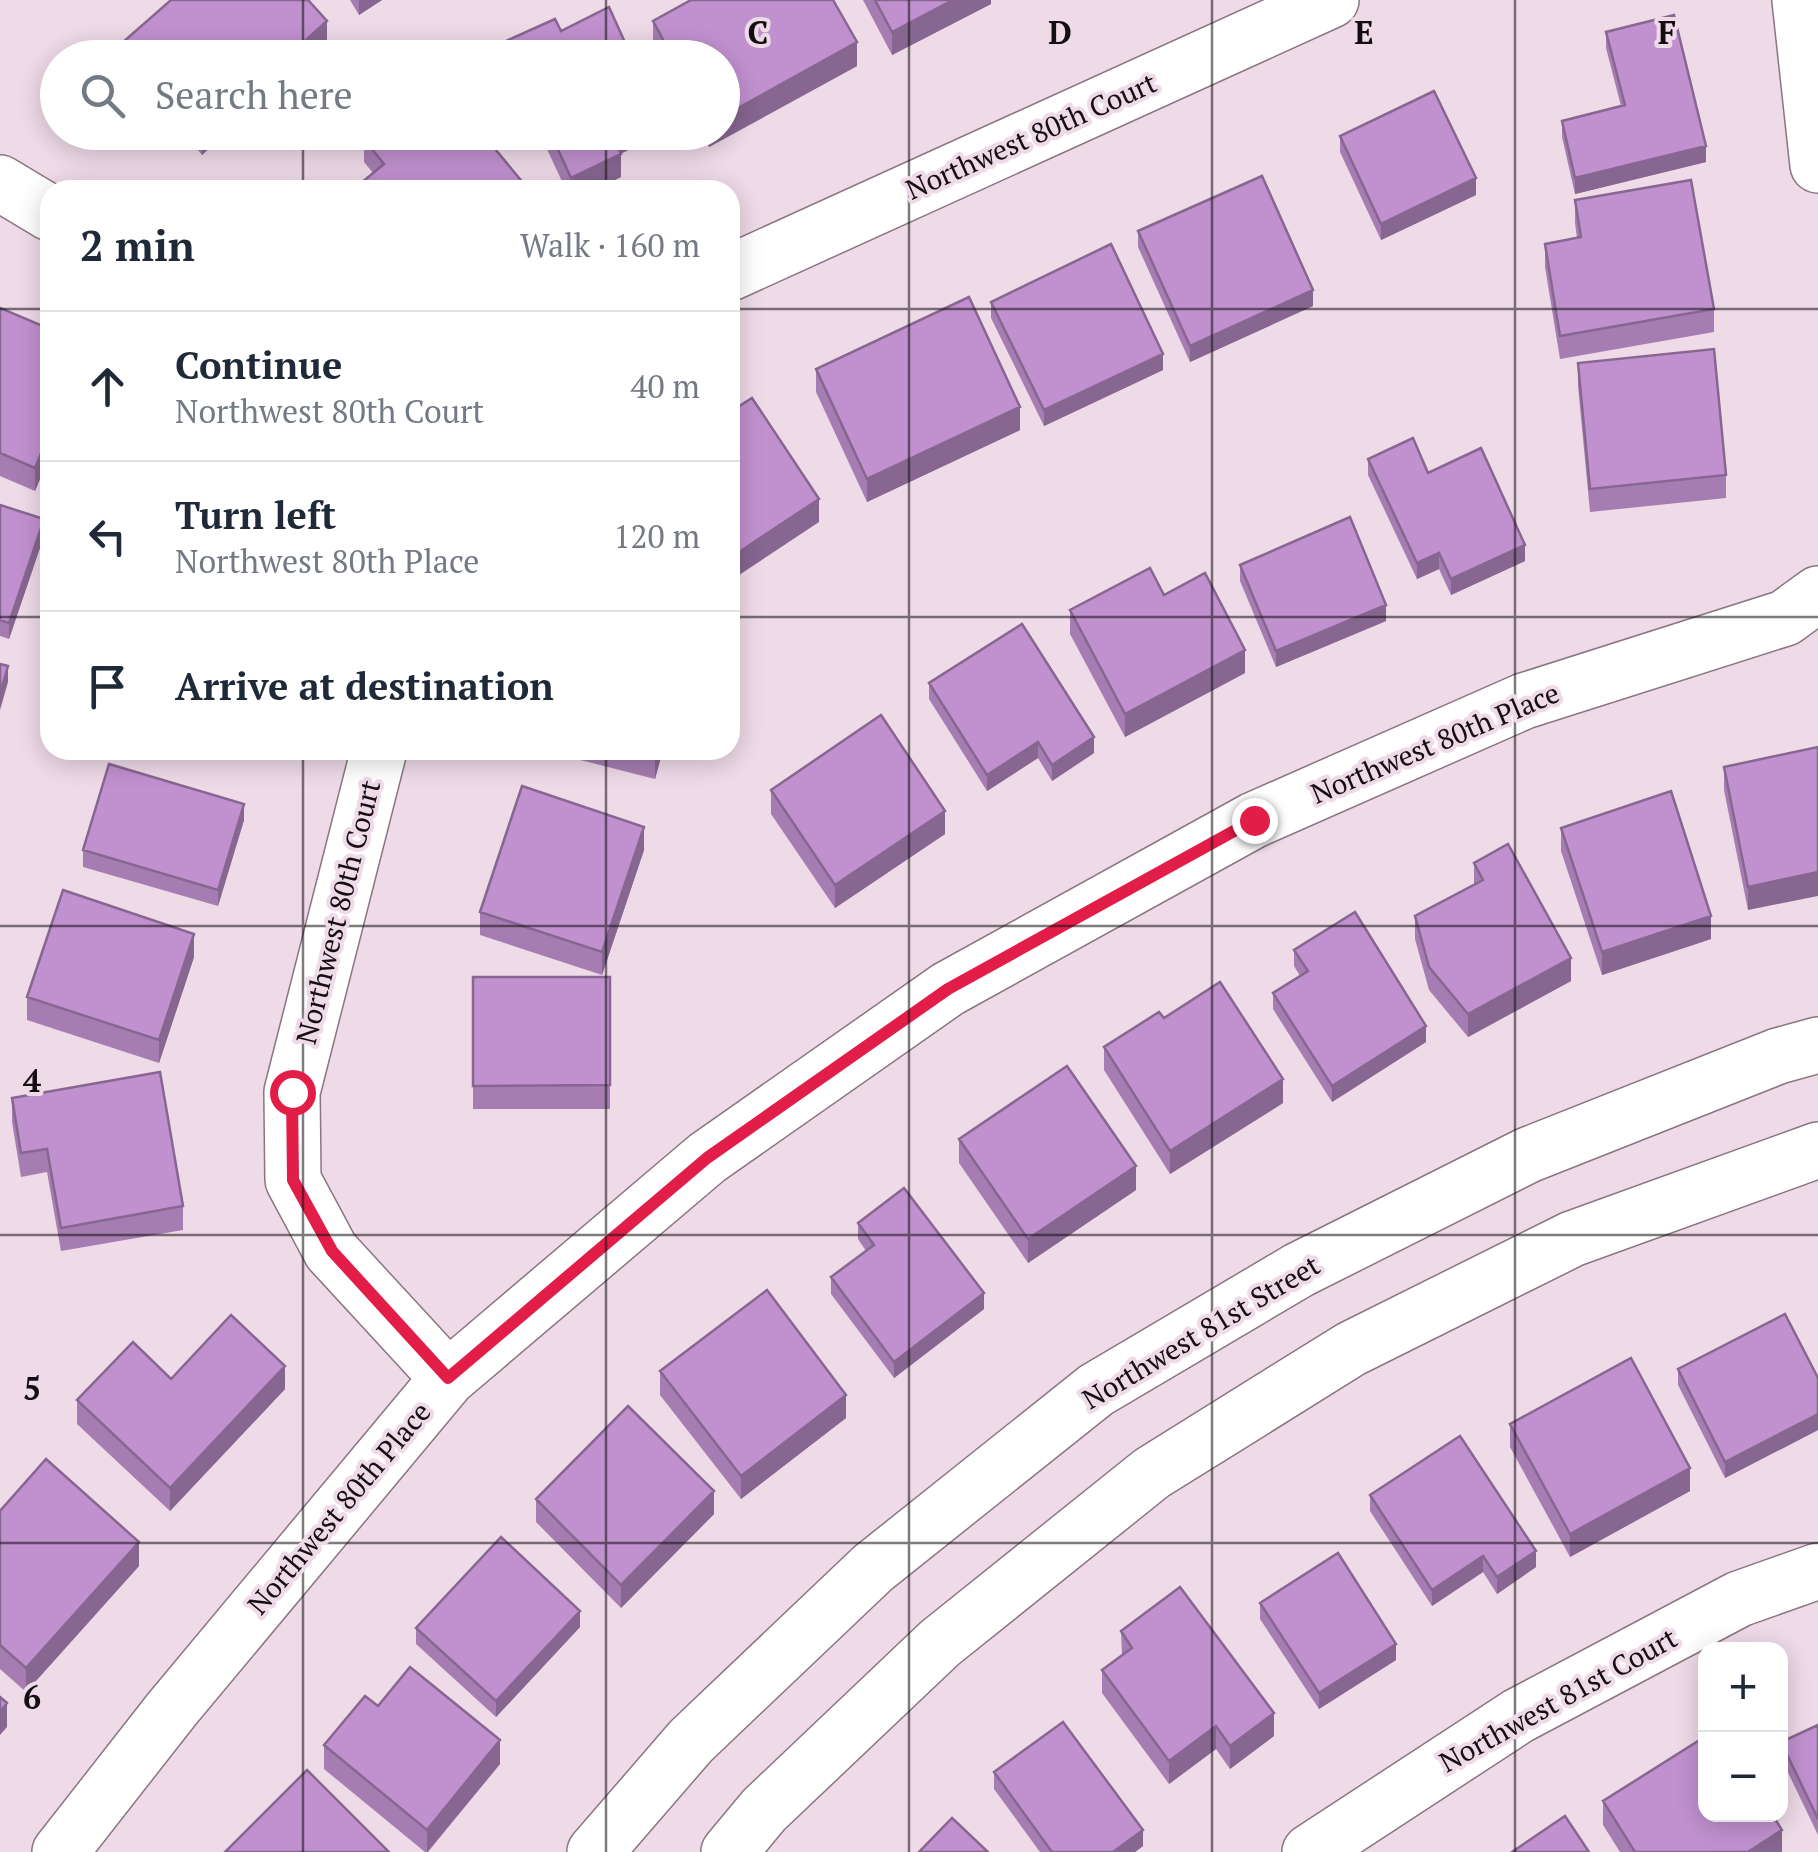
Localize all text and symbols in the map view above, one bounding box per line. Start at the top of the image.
text: C [748,11,768,53]
text: D [1048,11,1072,53]
text: E [1354,11,1374,53]
text: F [1658,11,1676,53]
search box [40,40,740,150]
street label: Northwest 80th Court [900,63,1162,207]
icon: search [75,68,130,123]
text: Search here [155,70,353,120]
text: 2 min [80,217,195,273]
text: Walk · 160 m [520,224,700,266]
text: Continue [175,340,342,390]
icon: ahead [80,359,135,414]
text: 40 m [630,365,700,407]
text: Northwest 80th Court [175,390,484,432]
text: Turn left [175,490,336,540]
icon: left [80,509,135,564]
text: 120 m [613,515,700,557]
text: Northwest 80th Place [175,540,479,582]
icon: arrive [80,659,135,714]
text: Arrive at destination [175,661,554,711]
street label: Northwest 80th Place [1305,673,1565,812]
street label: Northwest 80th Court [287,776,388,1048]
route end [1232,798,1278,844]
text: 4 [23,1059,41,1101]
route start [270,1070,316,1116]
street label: Northwest 81st Street [1075,1246,1327,1417]
text: 5 [23,1367,41,1409]
street label: Northwest 80th Place [239,1394,438,1622]
street label: Northwest 81st Court [1432,1619,1684,1780]
map controls [1698,1642,1788,1822]
button: + [1698,1642,1788,1732]
text: 6 [23,1676,41,1718]
button: − [1698,1732,1788,1822]

